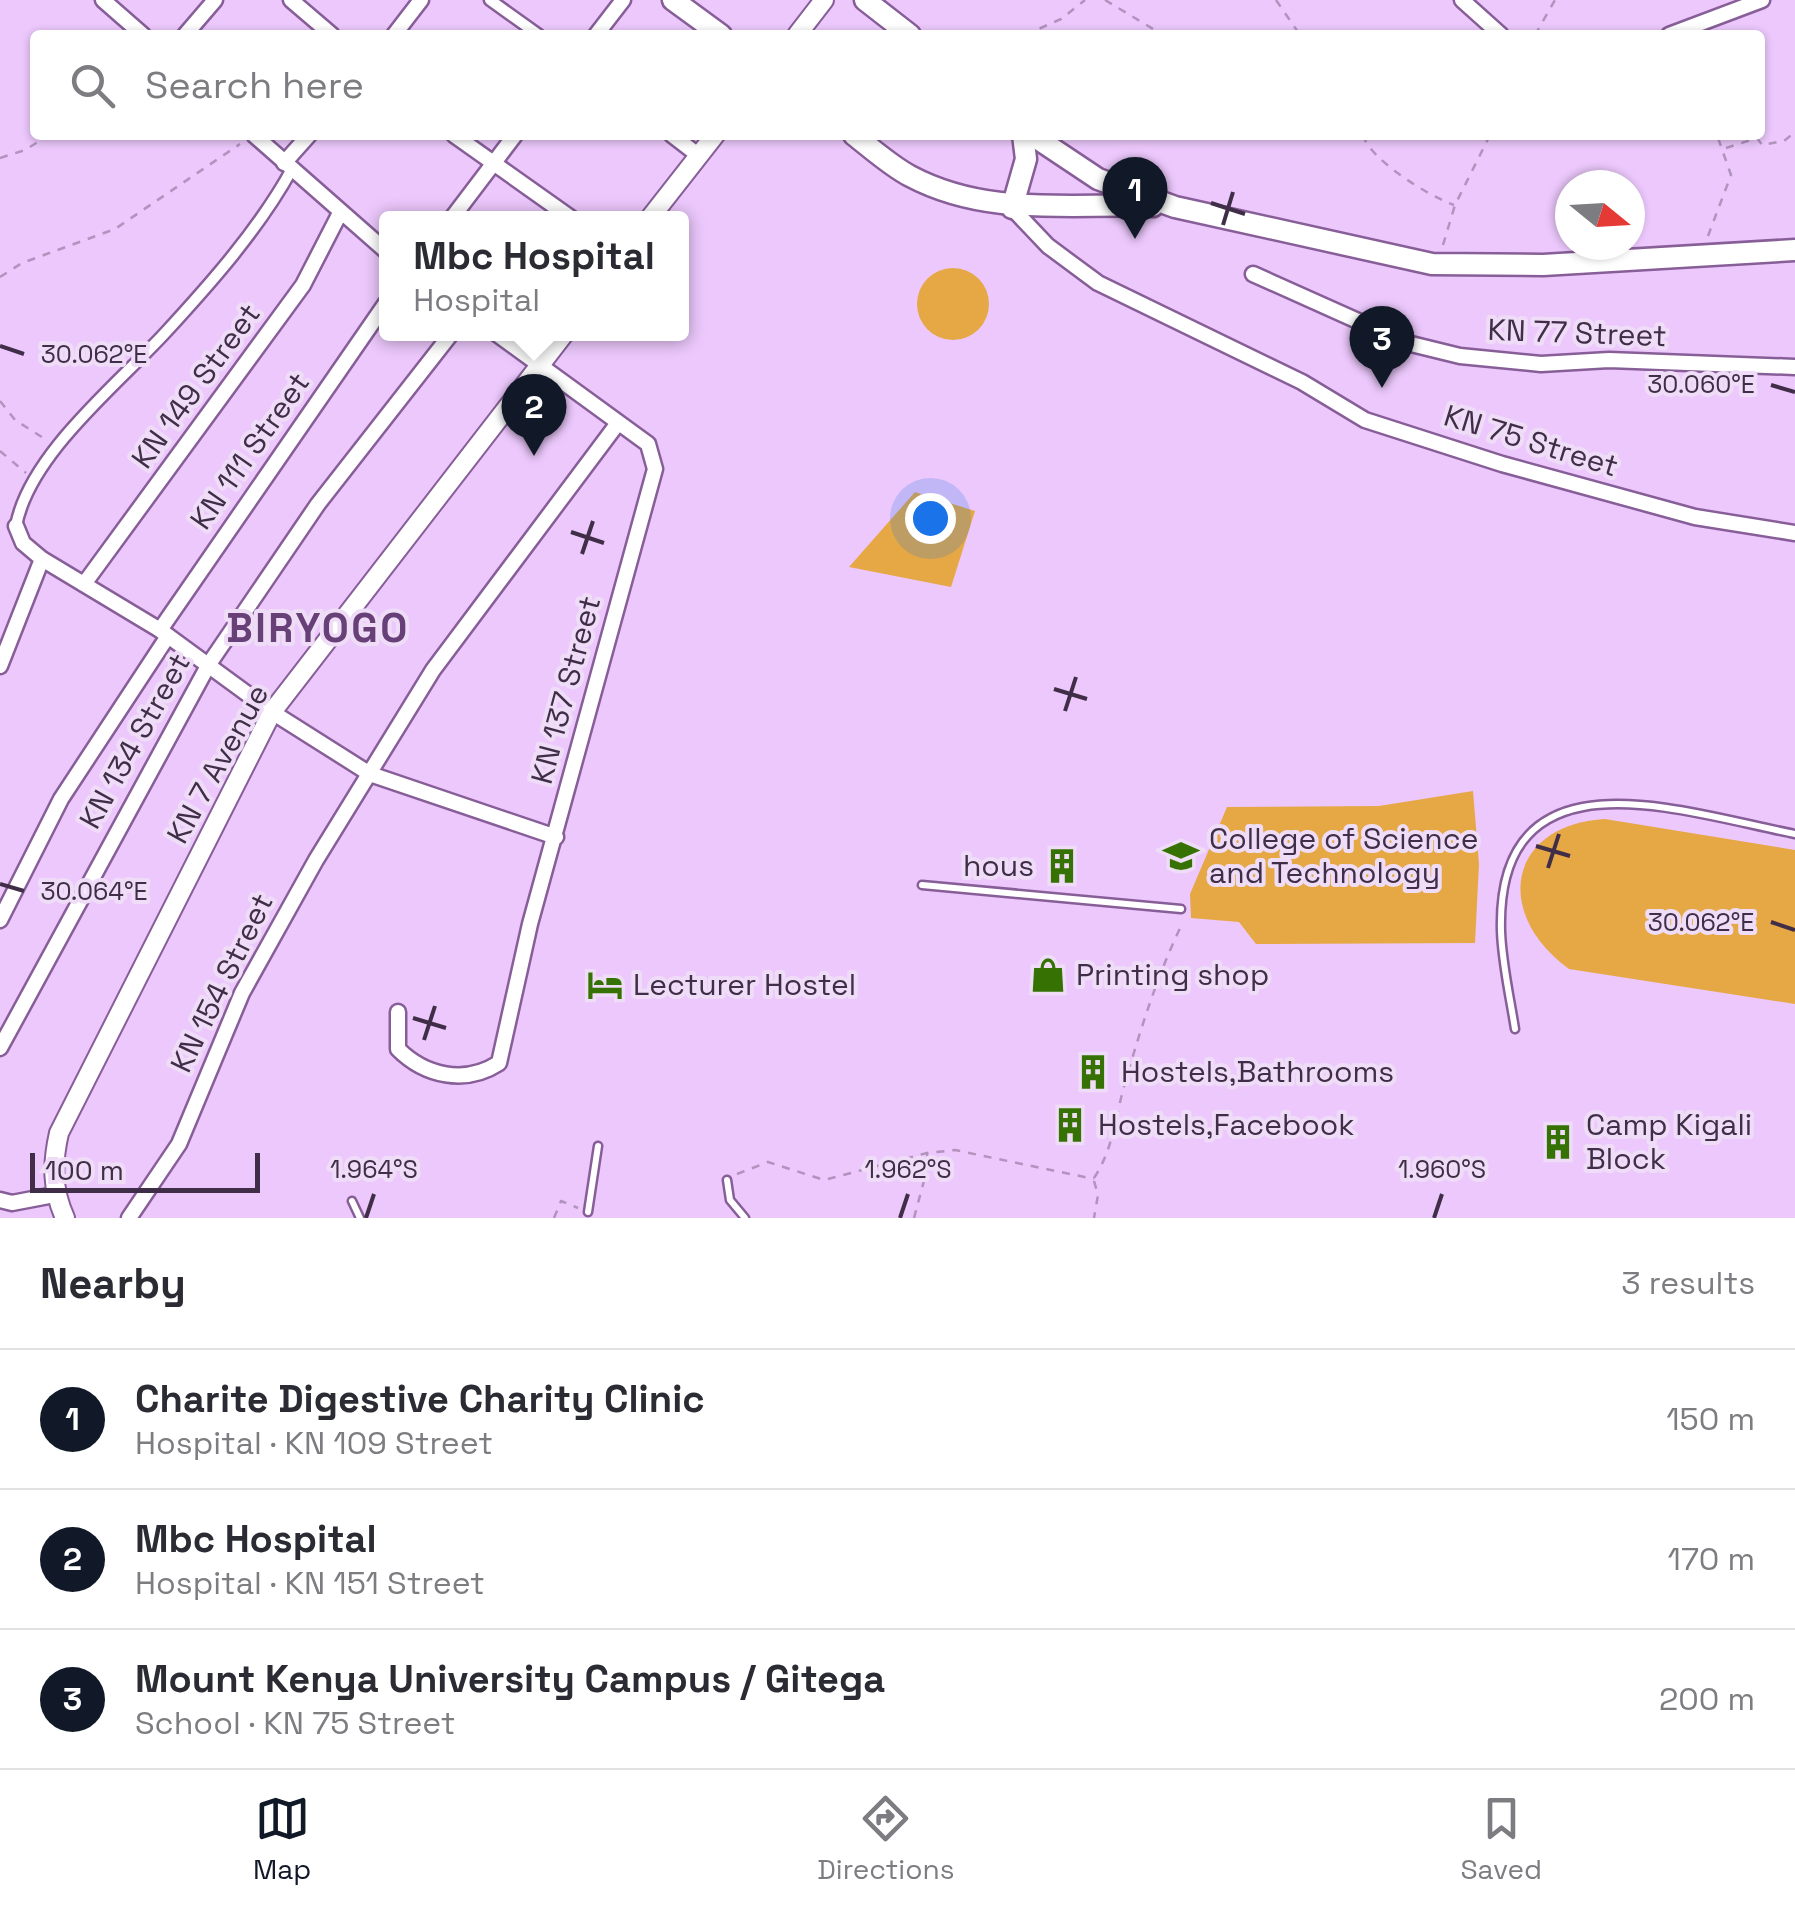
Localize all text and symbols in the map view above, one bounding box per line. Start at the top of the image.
search box [30,30,1765,140]
icon: search [65,58,120,113]
text: Search here [145,61,364,109]
pin: 1 [1102,156,1168,239]
north arrow [1555,170,1645,260]
popup [379,211,689,341]
text: Mbc Hospital [413,232,655,280]
text: Hospital [413,280,540,320]
street label: KN 149 Street [123,295,269,476]
pin: 3 [1350,306,1414,388]
street label: KN 77 Street [1487,310,1667,355]
text: 30.062°E [41,338,147,370]
street label: KN 111 Street [181,365,318,537]
text: 30.060°E [1647,368,1755,400]
pin: 2 [502,374,566,456]
street label: KN 75 Street [1439,396,1623,486]
your location [905,493,956,544]
street label: KN 137 Street [522,592,609,788]
district label: BIRYOGO [226,603,410,654]
street label: KN 134 Street [70,646,199,835]
street label: KN 7 Avenue [158,677,277,850]
place label: College of Science and Technology [1209,819,1478,892]
school or university icon: College of Science and Technology [1162,837,1200,875]
place label: hous [963,846,1034,885]
building icon: hous [1043,847,1081,885]
text: 30.064°E [40,875,148,907]
street label: KN 154 Street [161,887,282,1079]
text: 30.062°E [1648,906,1754,938]
place label: Printing shop [1076,955,1269,994]
shop icon: Printing shop [1029,956,1067,994]
place label: Lecturer Hostel [633,965,856,1004]
hotel icon: Lecturer Hostel [586,966,624,1004]
place label: Hostels,Bathrooms [1121,1052,1394,1091]
building icon: Hostels,Bathrooms [1074,1053,1112,1091]
place label: Hostels,Facebook [1098,1105,1354,1144]
place label: Camp Kigali Block [1586,1105,1752,1178]
building icon: Hostels,Facebook [1051,1106,1089,1144]
building icon: Camp Kigali Block [1539,1123,1577,1161]
scale bar [30,1148,260,1192]
text: 100 m [45,1152,124,1188]
text: 1.964°S [330,1153,418,1185]
text: 1.962°S [864,1153,952,1185]
text: 1.960°S [1398,1153,1486,1185]
text: Nearby [40,1257,186,1310]
text: 3 results [1621,1263,1755,1303]
text: Charite Digestive Charity Clinic [135,1375,705,1423]
text: 1 [65,1399,80,1439]
text: 150 m [1666,1399,1755,1439]
text: Hospital · KN 109 Street [135,1423,493,1463]
text: Mbc Hospital [135,1515,377,1563]
text: 2 [63,1539,82,1579]
text: 170 m [1668,1539,1755,1579]
text: Hospital · KN 151 Street [135,1563,485,1603]
text: Mount Kenya University Campus / Gitega [135,1655,885,1703]
text: 3 [63,1679,82,1719]
text: 200 m [1659,1679,1755,1719]
text: School · KN 75 Street [135,1703,455,1743]
tab: Map [253,1791,311,1887]
tab: Directions [817,1791,954,1887]
tab: Saved [1460,1791,1542,1887]

